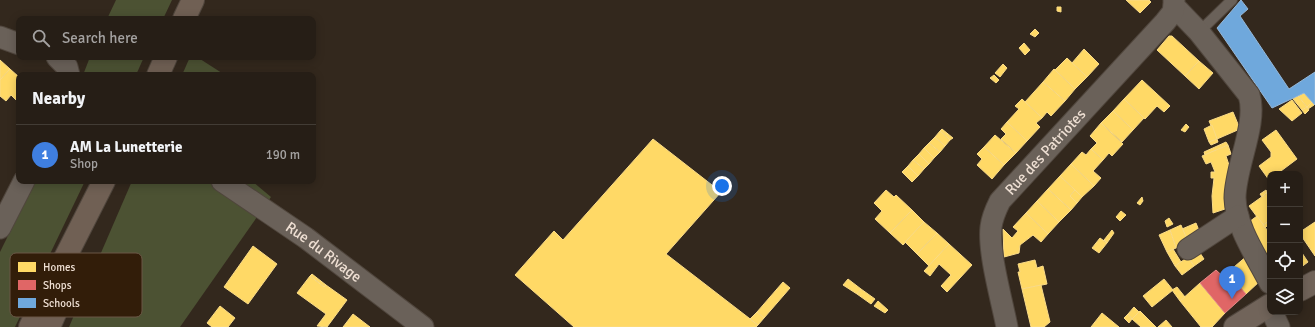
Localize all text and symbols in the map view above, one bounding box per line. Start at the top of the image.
search box [16,16,316,60]
icon: search [30,27,52,49]
text: Search here [62,29,138,47]
text: Nearby [32,88,85,109]
street label: Rue des Patriotes [1001,105,1090,199]
text: AM La Lunetterie [70,138,183,156]
text: 1 [41,147,49,163]
text: 190 m [266,147,300,163]
text: Shop [70,156,98,172]
map controls [1267,171,1303,315]
button: + [1267,171,1303,207]
your location [712,176,732,196]
button: − [1267,207,1303,243]
street label: Rue du Rivage [282,218,365,286]
button: locate [1267,243,1303,279]
legend [10,253,142,317]
text: Homes [43,261,75,274]
pin: 1 [1219,266,1245,299]
text: Shops [43,279,72,292]
button: layers [1267,279,1303,315]
text: Schools [43,297,80,310]

